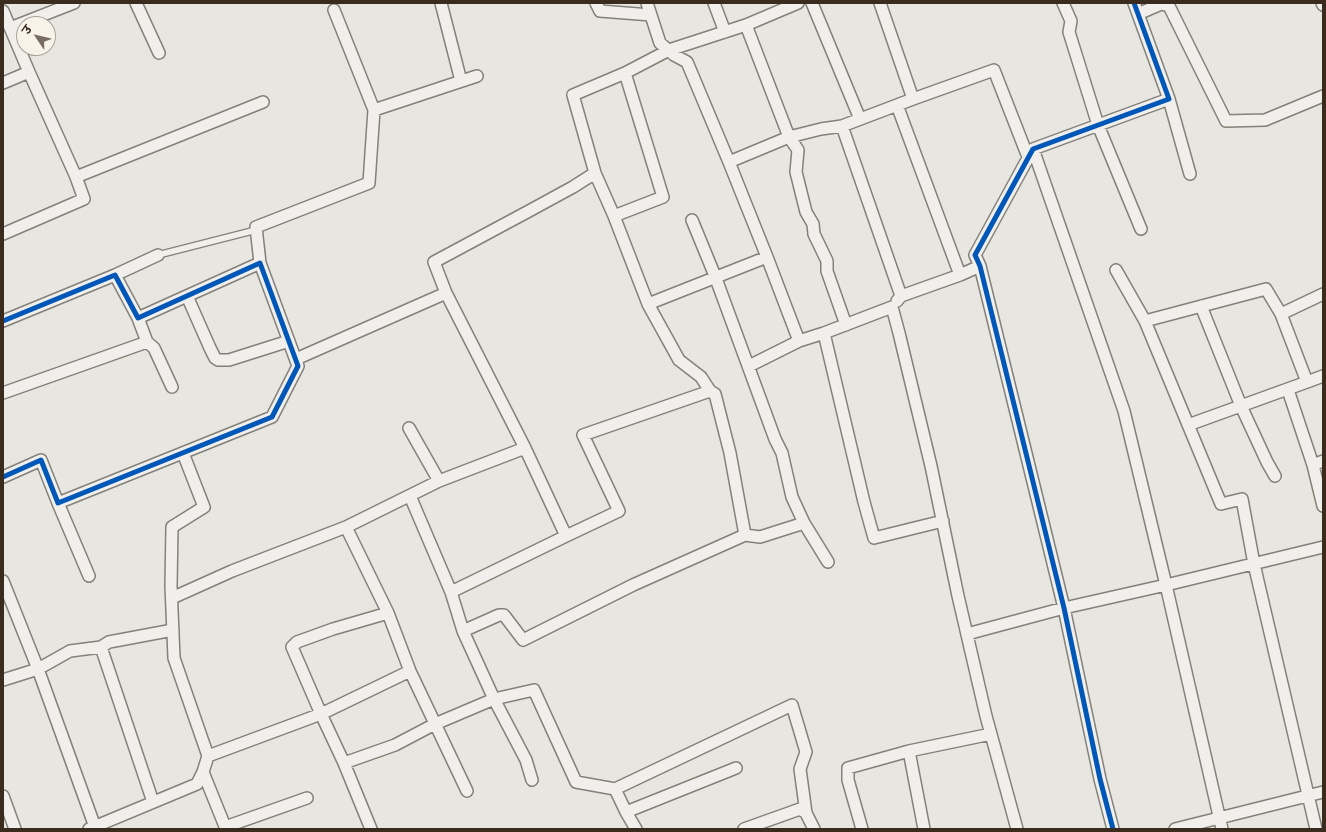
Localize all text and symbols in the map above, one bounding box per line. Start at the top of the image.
north arrow [16,16,56,56]
text: उ [18,22,35,37]

